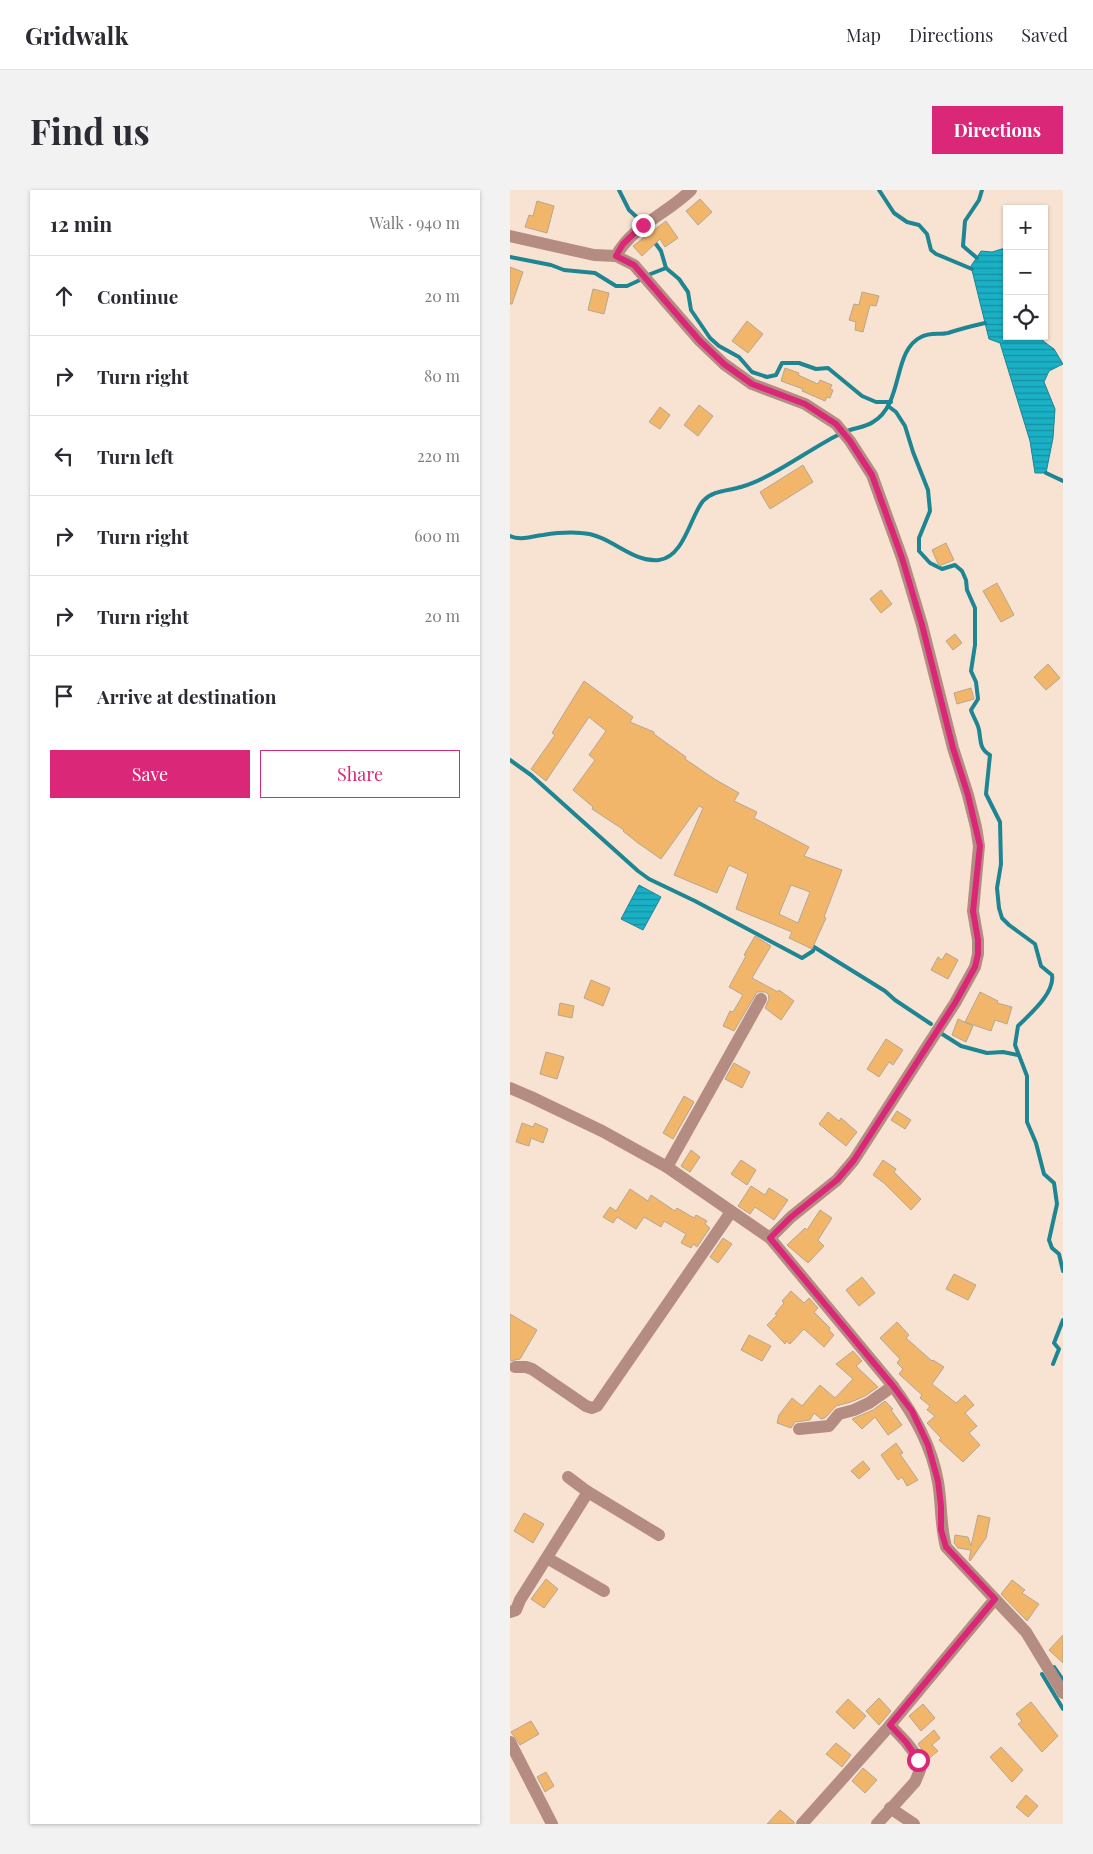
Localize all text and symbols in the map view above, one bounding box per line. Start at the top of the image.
text: Gridwalk [25,19,128,51]
text: Map [846,23,881,47]
text: Directions [909,23,993,47]
text: Saved [1021,23,1068,47]
button: Directions [932,106,1063,154]
text: Find us [30,107,150,154]
map controls [1003,205,1048,340]
button: + [1003,205,1048,250]
text: 12 min [50,209,112,237]
text: Walk · 940 m [369,212,460,233]
route end [632,214,655,237]
button: − [1003,250,1048,295]
icon: ahead [50,282,78,310]
text: Continue [97,283,178,309]
text: 20 m [425,285,460,306]
button: locate [1003,295,1048,340]
icon: right [50,362,78,390]
text: Turn right [97,363,189,389]
text: 80 m [424,365,460,386]
icon: left [50,442,78,470]
text: Turn left [97,443,174,469]
text: 220 m [417,445,460,466]
icon: right [50,522,78,550]
text: Turn right [97,523,189,549]
text: 600 m [414,525,460,546]
icon: right [50,602,78,630]
text: Turn right [97,603,189,629]
text: 20 m [425,605,460,626]
icon: arrive [50,682,78,710]
text: Arrive at destination [97,683,277,709]
button: Save [50,750,250,798]
button: Share [260,750,460,798]
route start [907,1749,930,1772]

